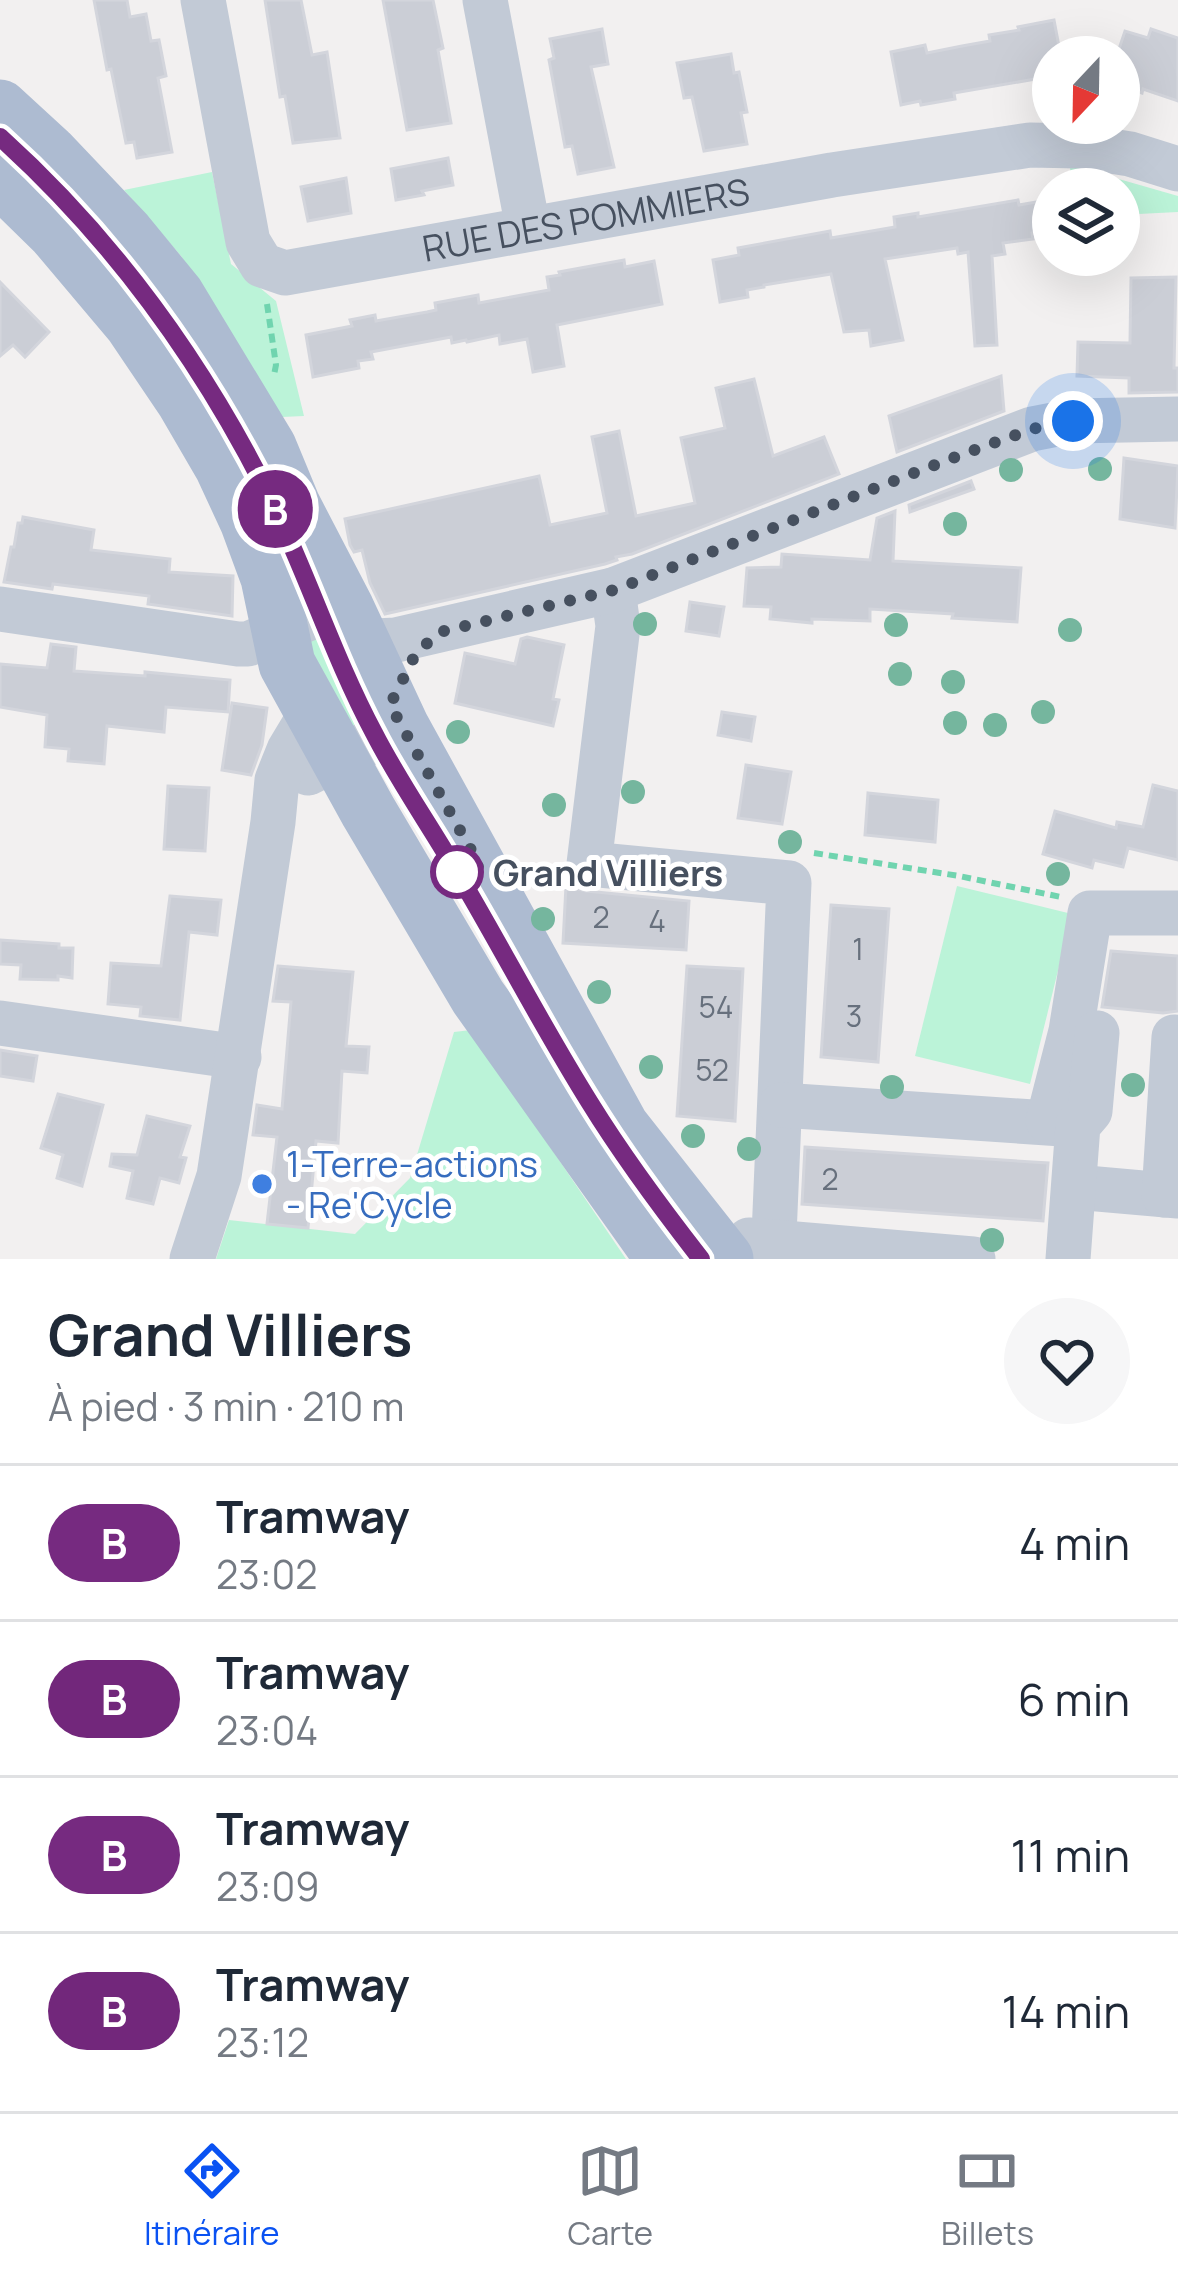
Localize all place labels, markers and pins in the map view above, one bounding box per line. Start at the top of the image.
marker: Grand Villiers [432,847,482,897]
place label: Grand Villiers [493,848,723,897]
place label: 1-Terre-actions - Re'Cycle [286,1139,538,1229]
marker: 1-Terre-actions - Re'Cycle [249,1171,275,1197]

